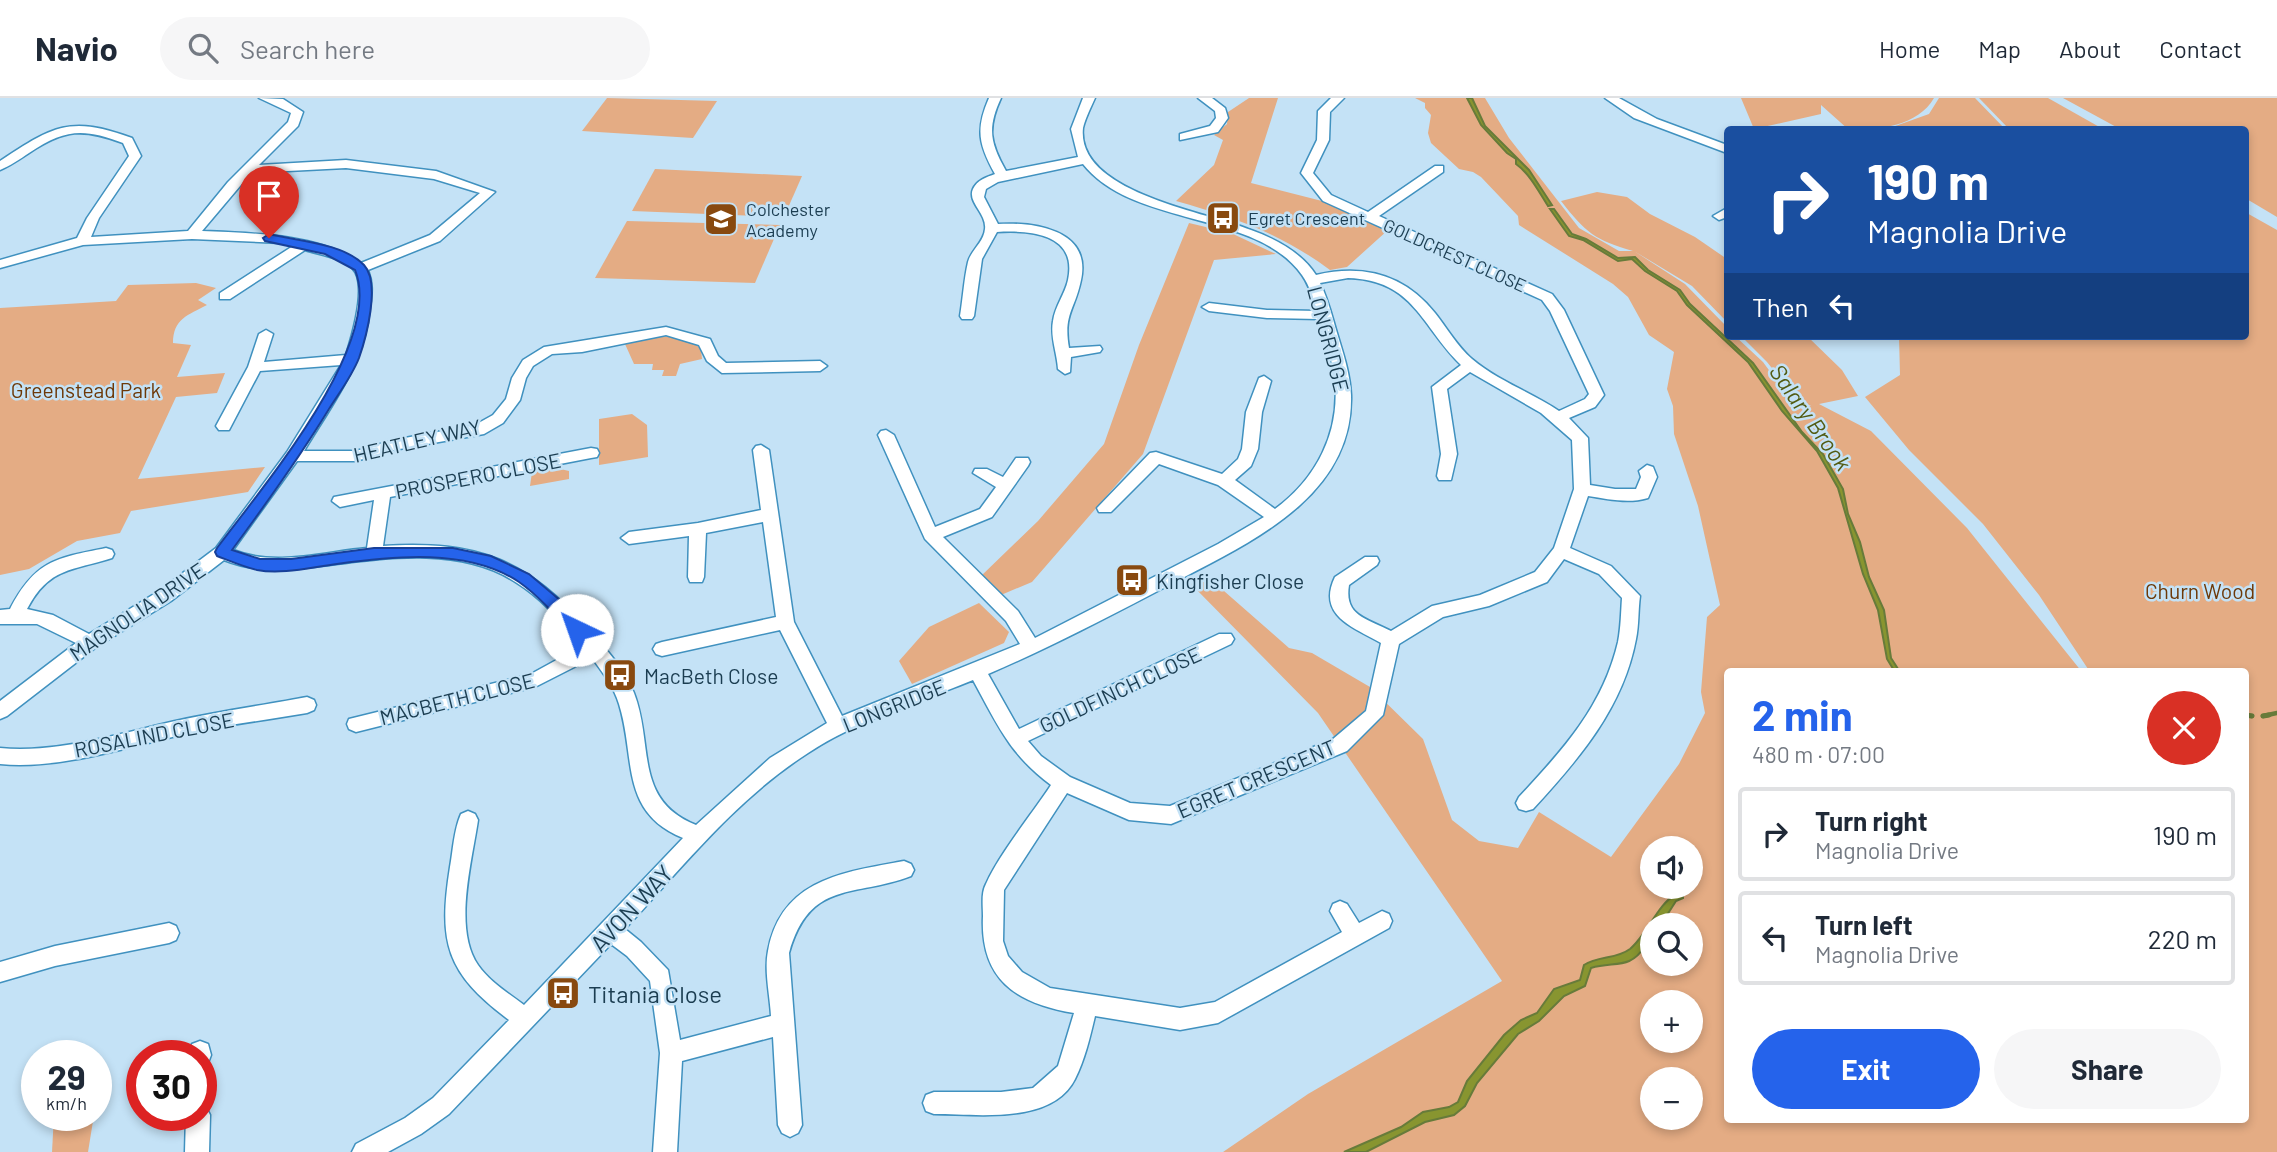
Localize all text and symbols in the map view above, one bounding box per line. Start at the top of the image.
search box [160,17,650,80]
text: Navio [35,28,118,68]
icon: search [184,29,222,67]
text: Search here [240,33,375,64]
text: Home [1879,34,1940,63]
text: Map [1978,34,2021,63]
text: About [2059,34,2121,63]
text: Contact [2159,34,2242,63]
text: 190 m [1867,151,1989,210]
icon: right [1752,154,1843,245]
pin [239,166,299,238]
icon: arrive [250,177,288,215]
place label: Colchester Academy [746,198,831,241]
bus stop icon: Egret Crescent [1204,199,1242,237]
school or university icon: Colchester Academy [702,200,740,238]
place label: Egret Crescent [1248,207,1365,229]
text: Magnolia Drive [1867,211,2067,249]
street label: GOLDCREST CLOSE [1380,214,1530,296]
street label: LONGRIDGE [1303,283,1355,395]
icon: left [1823,287,1861,325]
text: Then [1752,291,1809,322]
water label: Salary Brook [1764,358,1858,476]
park label: Greenstead Park [11,377,161,402]
street label: HEATLEY WAY [351,413,483,467]
street label: PROSPERO CLOSE [393,447,563,503]
street label: MAGNOLIA DRIVE [65,556,209,666]
bus stop icon: Kingfisher Close [1113,561,1151,599]
place label: Kingfisher Close [1156,568,1304,593]
park label: Churn Wood [2145,578,2255,603]
position arrow [540,593,614,667]
street label: GOLDFINCH CLOSE [1035,641,1205,737]
bus stop icon: MacBeth Close [601,656,639,694]
place label: MacBeth Close [644,663,778,688]
street label: MACBETH CLOSE [377,667,537,729]
street label: LONGRIDGE [839,673,949,737]
text: 2 min [1752,689,1853,739]
button: close [2147,691,2221,765]
street label: ROSALIND CLOSE [72,706,236,762]
street label: EGRET CRESCENT [1173,733,1339,823]
text: 480 m · 07:00 [1752,740,1885,768]
text: Turn right [1815,805,1928,836]
icon: right [1756,815,1794,853]
text: 190 m [2153,819,2217,850]
map controls [1640,836,1703,1130]
button: sound [1640,836,1703,899]
text: Magnolia Drive [1815,836,1959,864]
street label: AVON WAY [583,859,679,957]
text: Turn left [1815,909,1913,940]
button: search [1640,913,1703,976]
icon: left [1756,919,1794,957]
text: 220 m [2148,923,2217,954]
text: Magnolia Drive [1815,940,1959,968]
bus stop icon: Titania Close [544,974,582,1012]
place label: Titania Close [588,979,722,1008]
button: + [1640,990,1703,1053]
button: Exit [1752,1029,1980,1109]
button: Share [1994,1029,2221,1109]
speed limit sign: 30 [126,1040,217,1131]
text: 29 [47,1055,86,1097]
button: − [1640,1067,1703,1130]
text: km/h [46,1092,87,1114]

